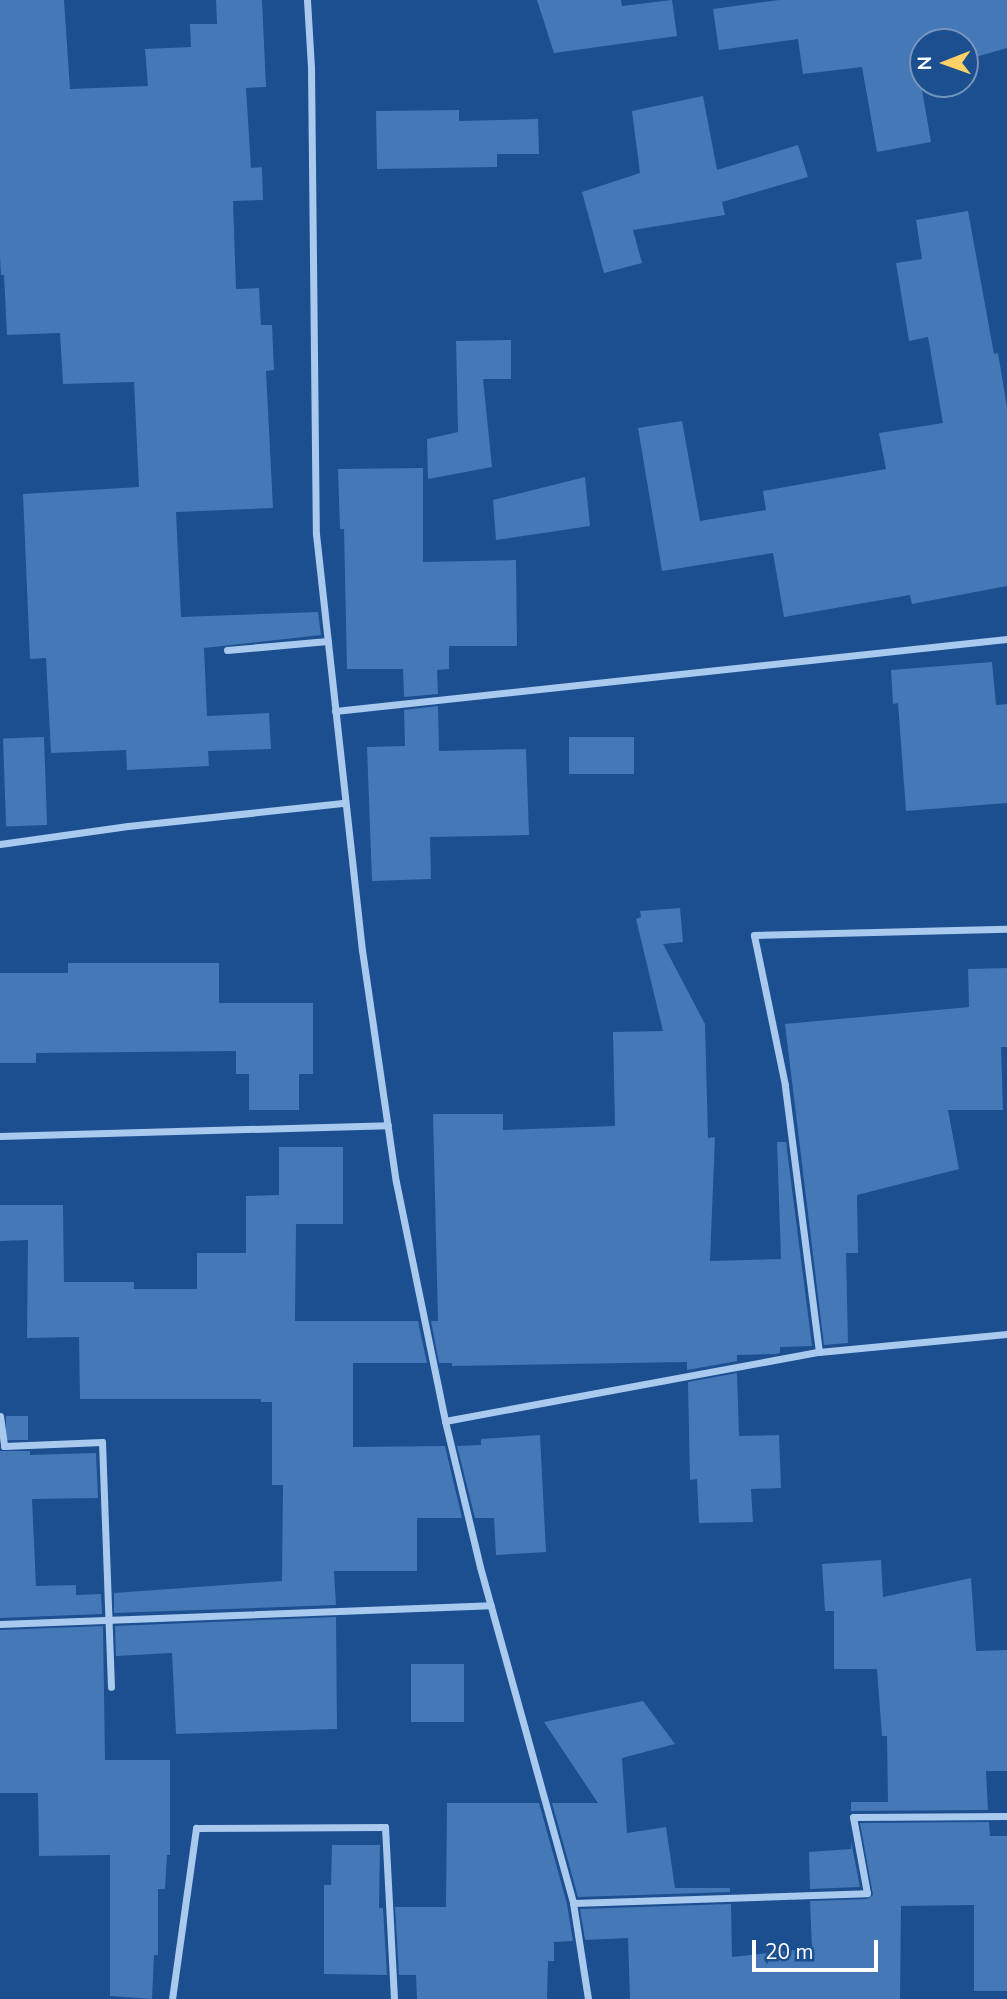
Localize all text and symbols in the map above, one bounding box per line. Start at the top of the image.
north arrow [909,28,979,98]
text: N [912,56,938,71]
scale bar [755,1926,881,1970]
text: 20 m [765,1938,814,1966]

